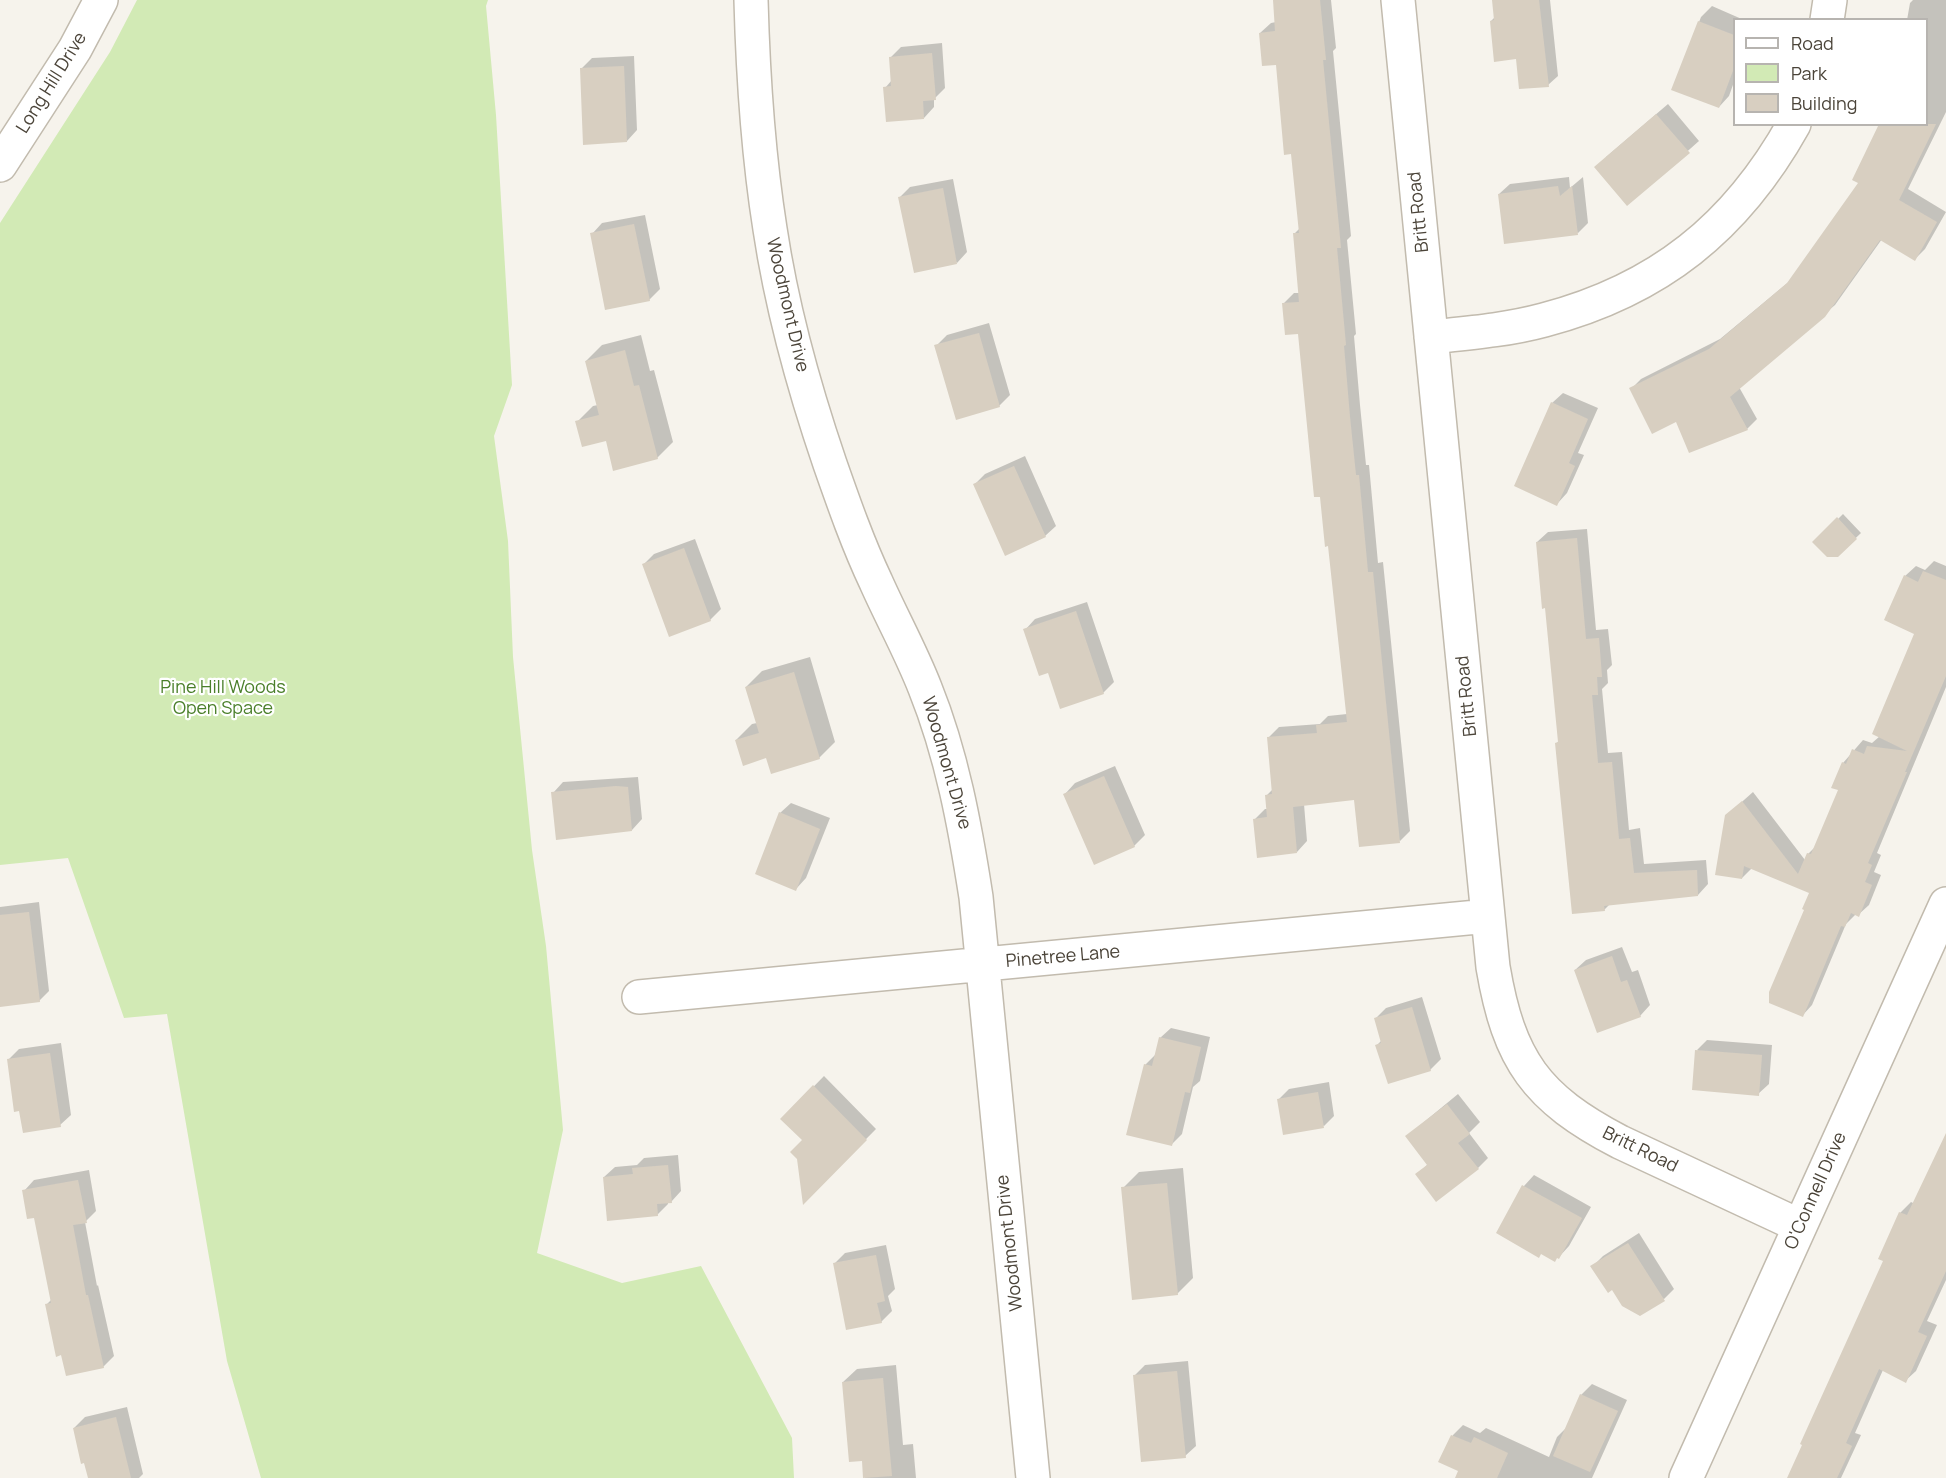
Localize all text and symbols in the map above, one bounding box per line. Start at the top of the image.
legend [1733,18,1928,126]
street label: Long Hill Drive [12,28,92,138]
text: Road [1791,31,1834,55]
text: Park [1791,61,1827,85]
text: Building [1791,91,1857,115]
street label: Britt Road [1404,170,1434,254]
street label: Woodmont Drive [761,236,813,374]
street label: Britt Road [1452,654,1482,738]
park label: Pine Hill Woods Open Space [160,677,286,720]
street label: Woodmont Drive [917,694,975,832]
street label: Pinetree Lane [1005,941,1121,973]
street label: Britt Road [1599,1122,1681,1178]
street label: O'Connell Drive [1780,1129,1852,1253]
street label: Woodmont Drive [992,1174,1028,1312]

